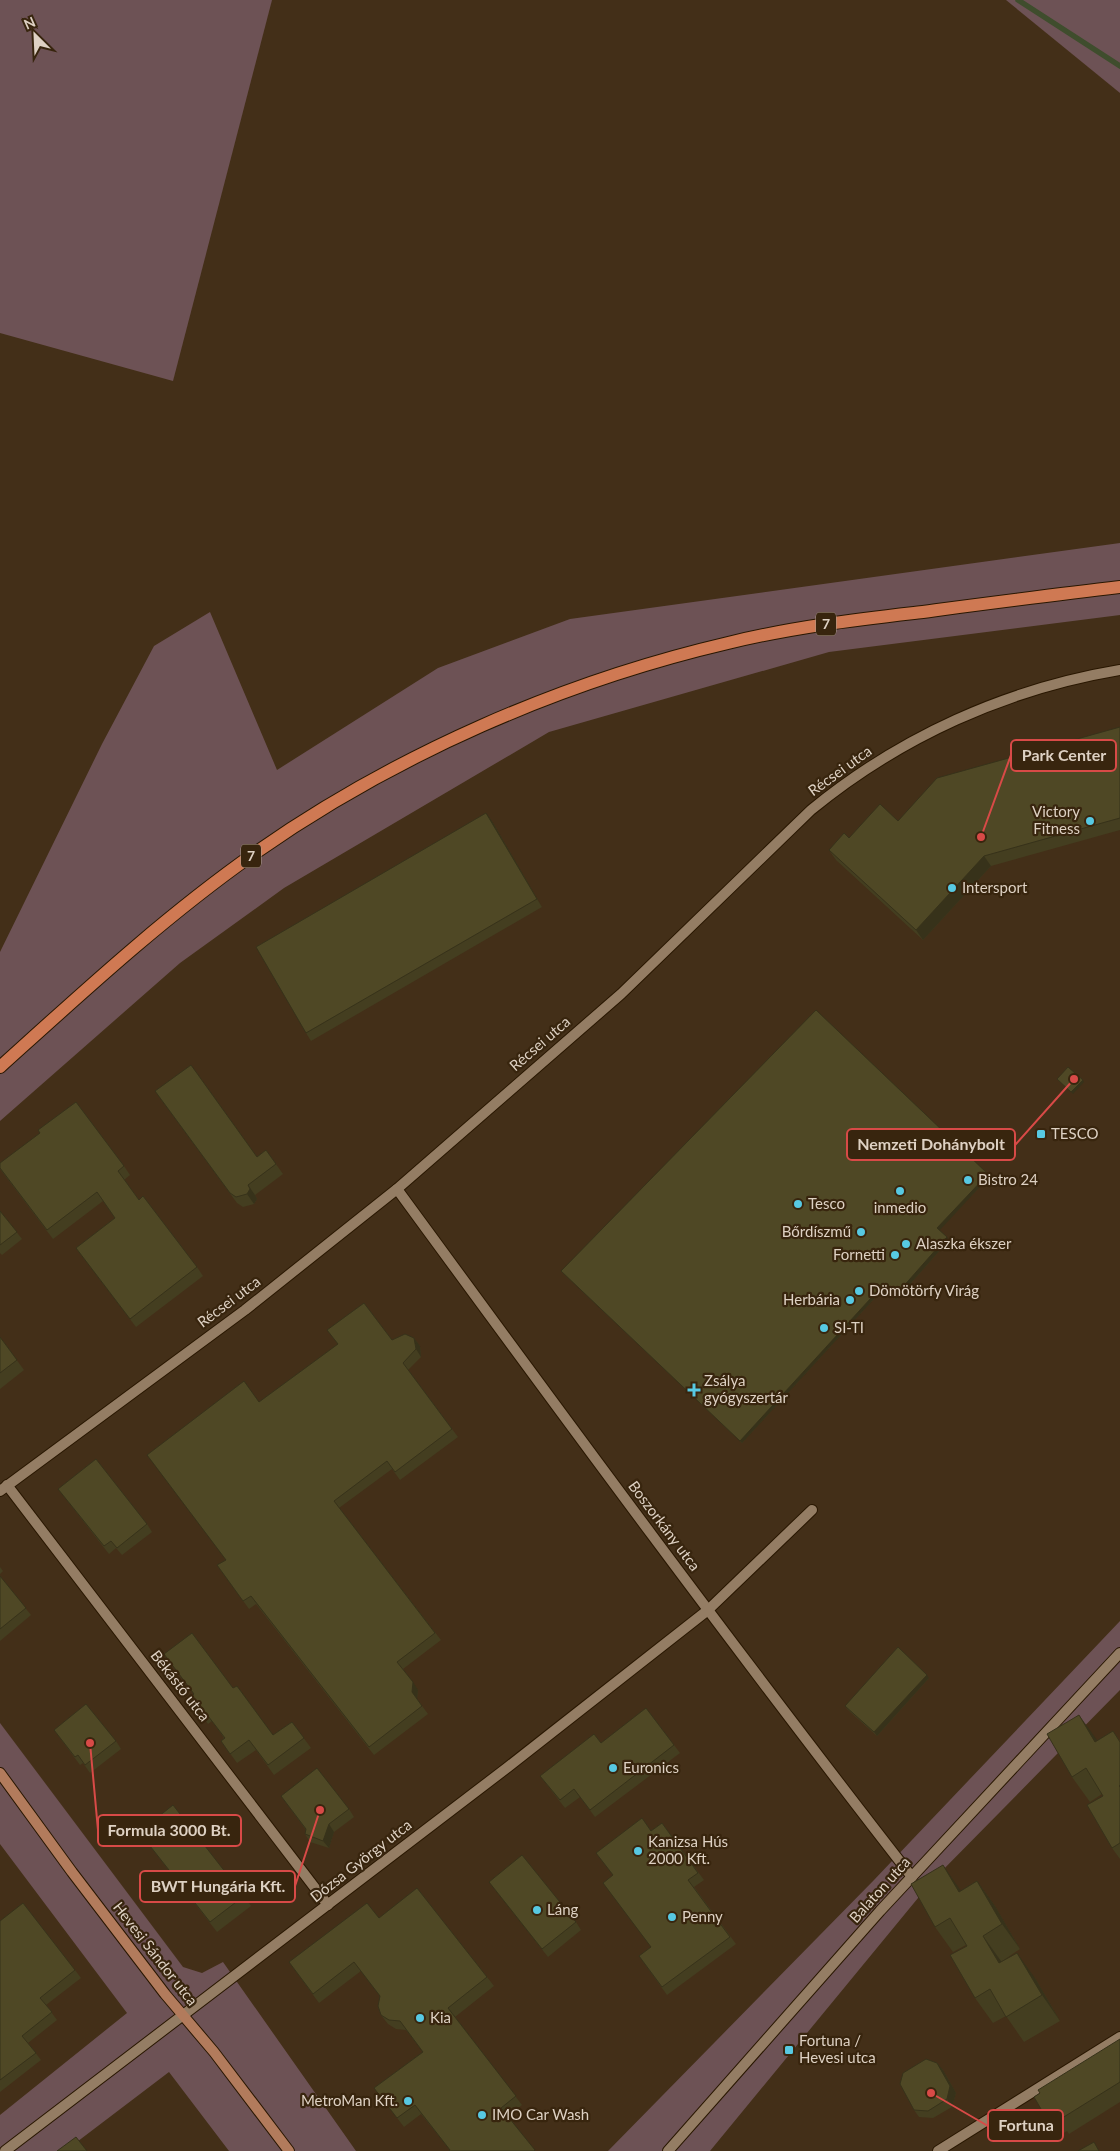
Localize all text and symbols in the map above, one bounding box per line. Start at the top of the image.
north arrow [10,10,60,60]
text: N [21,13,38,33]
road number: 7 [816,612,836,636]
callout: Park Center [1011,740,1116,771]
street label: Récsei utca [804,741,875,799]
text: Park Center [1022,745,1106,764]
place label: Victory Fitness [1032,802,1080,837]
marker: Victory Fitness [1084,815,1096,827]
road number: 7 [241,844,261,868]
place label: Intersport [962,878,1028,896]
marker: Intersport [946,882,958,894]
street label: Récsei utca [505,1012,573,1074]
place label: TESCO [1051,1124,1098,1142]
marker: TESCO [1035,1128,1047,1140]
callout: Nemzeti Dohánybolt [847,1129,1015,1160]
text: Nemzeti Dohánybolt [857,1134,1005,1153]
place label: Bistro 24 [978,1170,1038,1188]
marker: Bistro 24 [962,1174,974,1186]
marker: inmedio [894,1185,906,1197]
place label: Tesco [808,1194,845,1212]
marker: Tesco [792,1198,804,1210]
place label: inmedio [874,1198,926,1216]
place label: Bőrdíszmű [782,1222,851,1240]
marker: Bőrdíszmű [855,1226,867,1238]
place label: Alaszka ékszer [916,1234,1012,1252]
marker: Alaszka ékszer [900,1238,912,1250]
place label: Fornetti [833,1245,885,1263]
marker: Fornetti [889,1249,901,1261]
street label: Récsei utca [193,1272,263,1331]
place label: Dömötörfy Virág [869,1281,979,1299]
marker: Dömötörfy Virág [853,1285,865,1297]
place label: Herbária [783,1290,840,1308]
marker: Herbária [844,1294,856,1306]
place label: SI-TI [834,1318,864,1336]
marker: SI-TI [818,1322,830,1334]
place label: Zsálya gyógyszertár [704,1371,789,1406]
marker: Zsálya gyógyszertár [688,1384,700,1396]
street label: Boszorkány utca [625,1477,704,1574]
street label: Békástó utca [148,1646,214,1724]
place label: Euronics [623,1758,679,1776]
marker: Euronics [607,1762,619,1774]
callout: Formula 3000 Bt. [98,1815,241,1846]
street label: Dózsa György utca [306,1815,415,1905]
text: Formula 3000 Bt. [108,1820,231,1839]
place label: Kanizsa Hús 2000 Kft. [648,1832,728,1867]
marker: Kanizsa Hús 2000 Kft. [632,1845,644,1857]
street label: Balaton utca [845,1853,913,1926]
callout: BWT Hungária Kft. [140,1871,295,1902]
text: BWT Hungária Kft. [151,1876,286,1895]
street label: Hevesi Sándor utca [110,1898,202,2009]
place label: Láng [547,1900,579,1918]
marker: Láng [531,1904,543,1916]
place label: Penny [682,1907,723,1925]
marker: Penny [666,1911,678,1923]
place label: Kia [430,2008,451,2026]
marker: Kia [414,2012,426,2024]
place label: Fortuna / Hevesi utca [799,2031,876,2066]
marker: Fortuna / Hevesi utca [783,2044,795,2056]
place label: MetroMan Kft. [301,2091,398,2109]
marker: MetroMan Kft. [402,2095,414,2107]
place label: IMO Car Wash [492,2105,589,2123]
marker: IMO Car Wash [476,2109,488,2121]
callout: Fortuna [988,2110,1063,2141]
text: Fortuna [998,2115,1054,2134]

